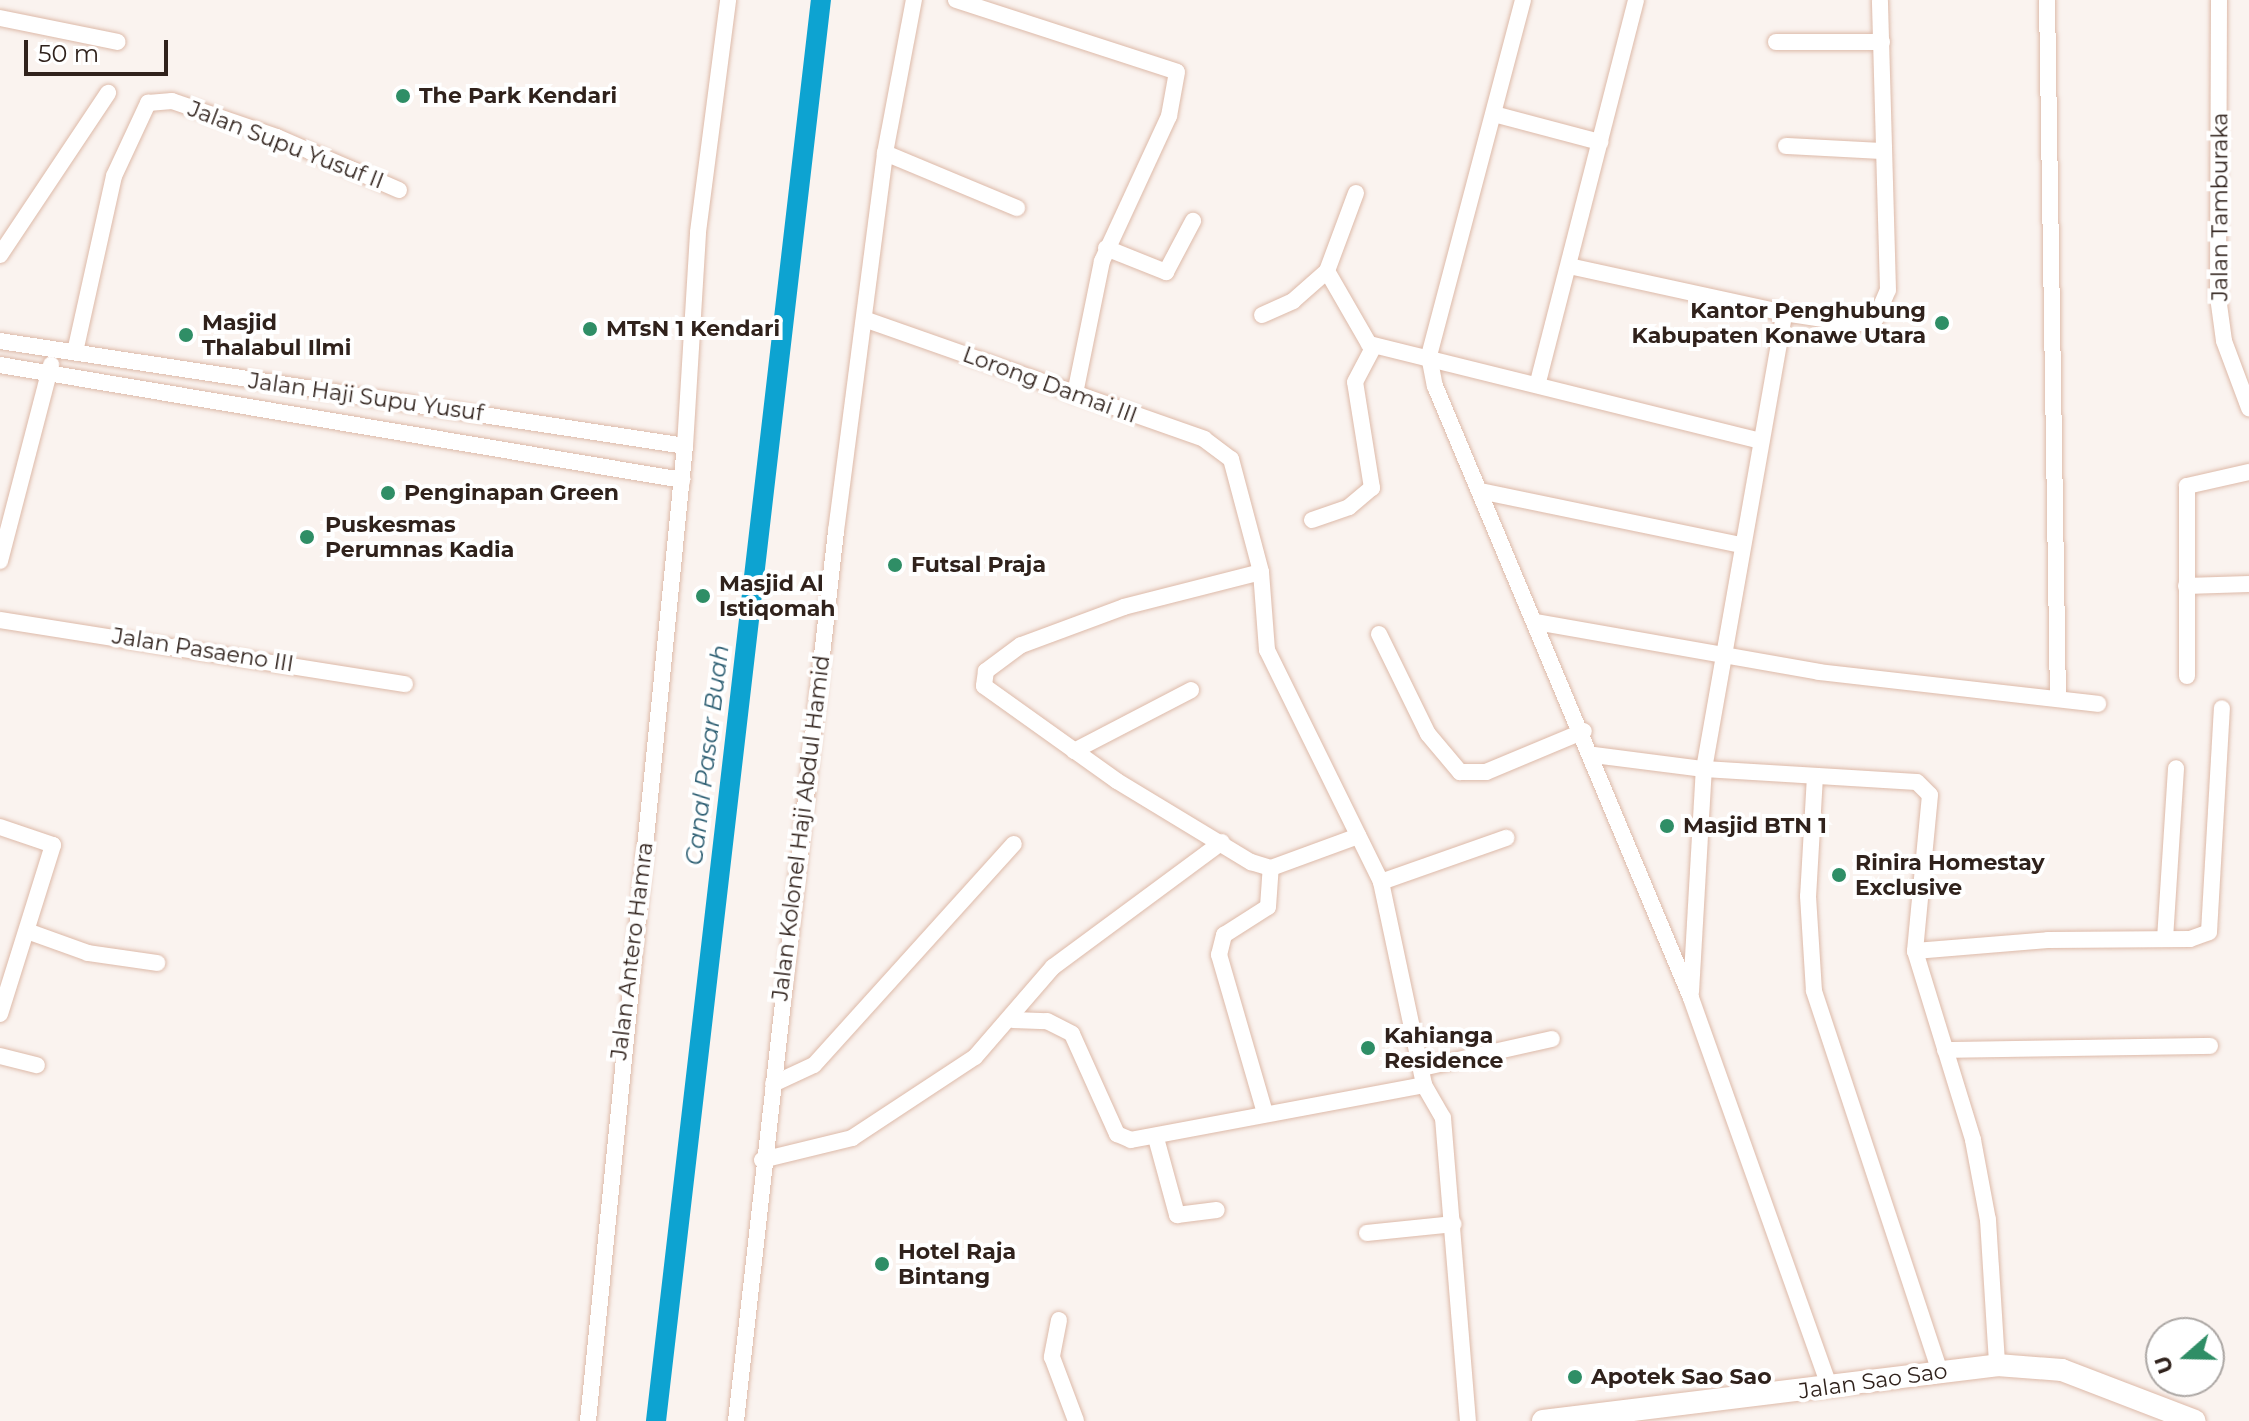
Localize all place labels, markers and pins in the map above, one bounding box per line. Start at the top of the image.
place label: The Park Kendari [419,83,617,109]
marker: The Park Kendari [394,87,412,105]
place label: Kantor Penghubung Kabupaten Konawe Utara [1632,297,1926,348]
place label: Masjid Thalabul Ilmi [202,309,351,360]
marker: Kantor Penghubung Kabupaten Konawe Utara [1933,314,1951,332]
place label: MTsN 1 Kendari [606,316,780,342]
marker: MTsN 1 Kendari [581,320,599,338]
marker: Masjid Thalabul Ilmi [177,326,195,344]
place label: Penginapan Green [404,480,619,506]
marker: Penginapan Green [379,484,397,502]
place label: Puskesmas Perumnas Kadia [325,511,514,562]
marker: Puskesmas Perumnas Kadia [296,526,318,548]
place label: Futsal Praja [911,552,1046,578]
marker: Futsal Praja [886,556,904,574]
place label: Masjid Al Istiqomah [719,570,836,622]
marker: Masjid Al Istiqomah [694,587,712,605]
place label: Masjid BTN 1 [1683,813,1827,839]
marker: Masjid BTN 1 [1658,817,1676,835]
place label: Rinira Homestay Exclusive [1855,849,2045,900]
marker: Rinira Homestay Exclusive [1830,866,1848,884]
place label: Kahianga Residence [1384,1022,1503,1074]
marker: Kahianga Residence [1359,1039,1377,1057]
place label: Hotel Raja Bintang [898,1238,1016,1290]
marker: Hotel Raja Bintang [873,1255,891,1273]
place label: Apotek Sao Sao [1591,1364,1772,1390]
marker: Apotek Sao Sao [1566,1368,1584,1386]

